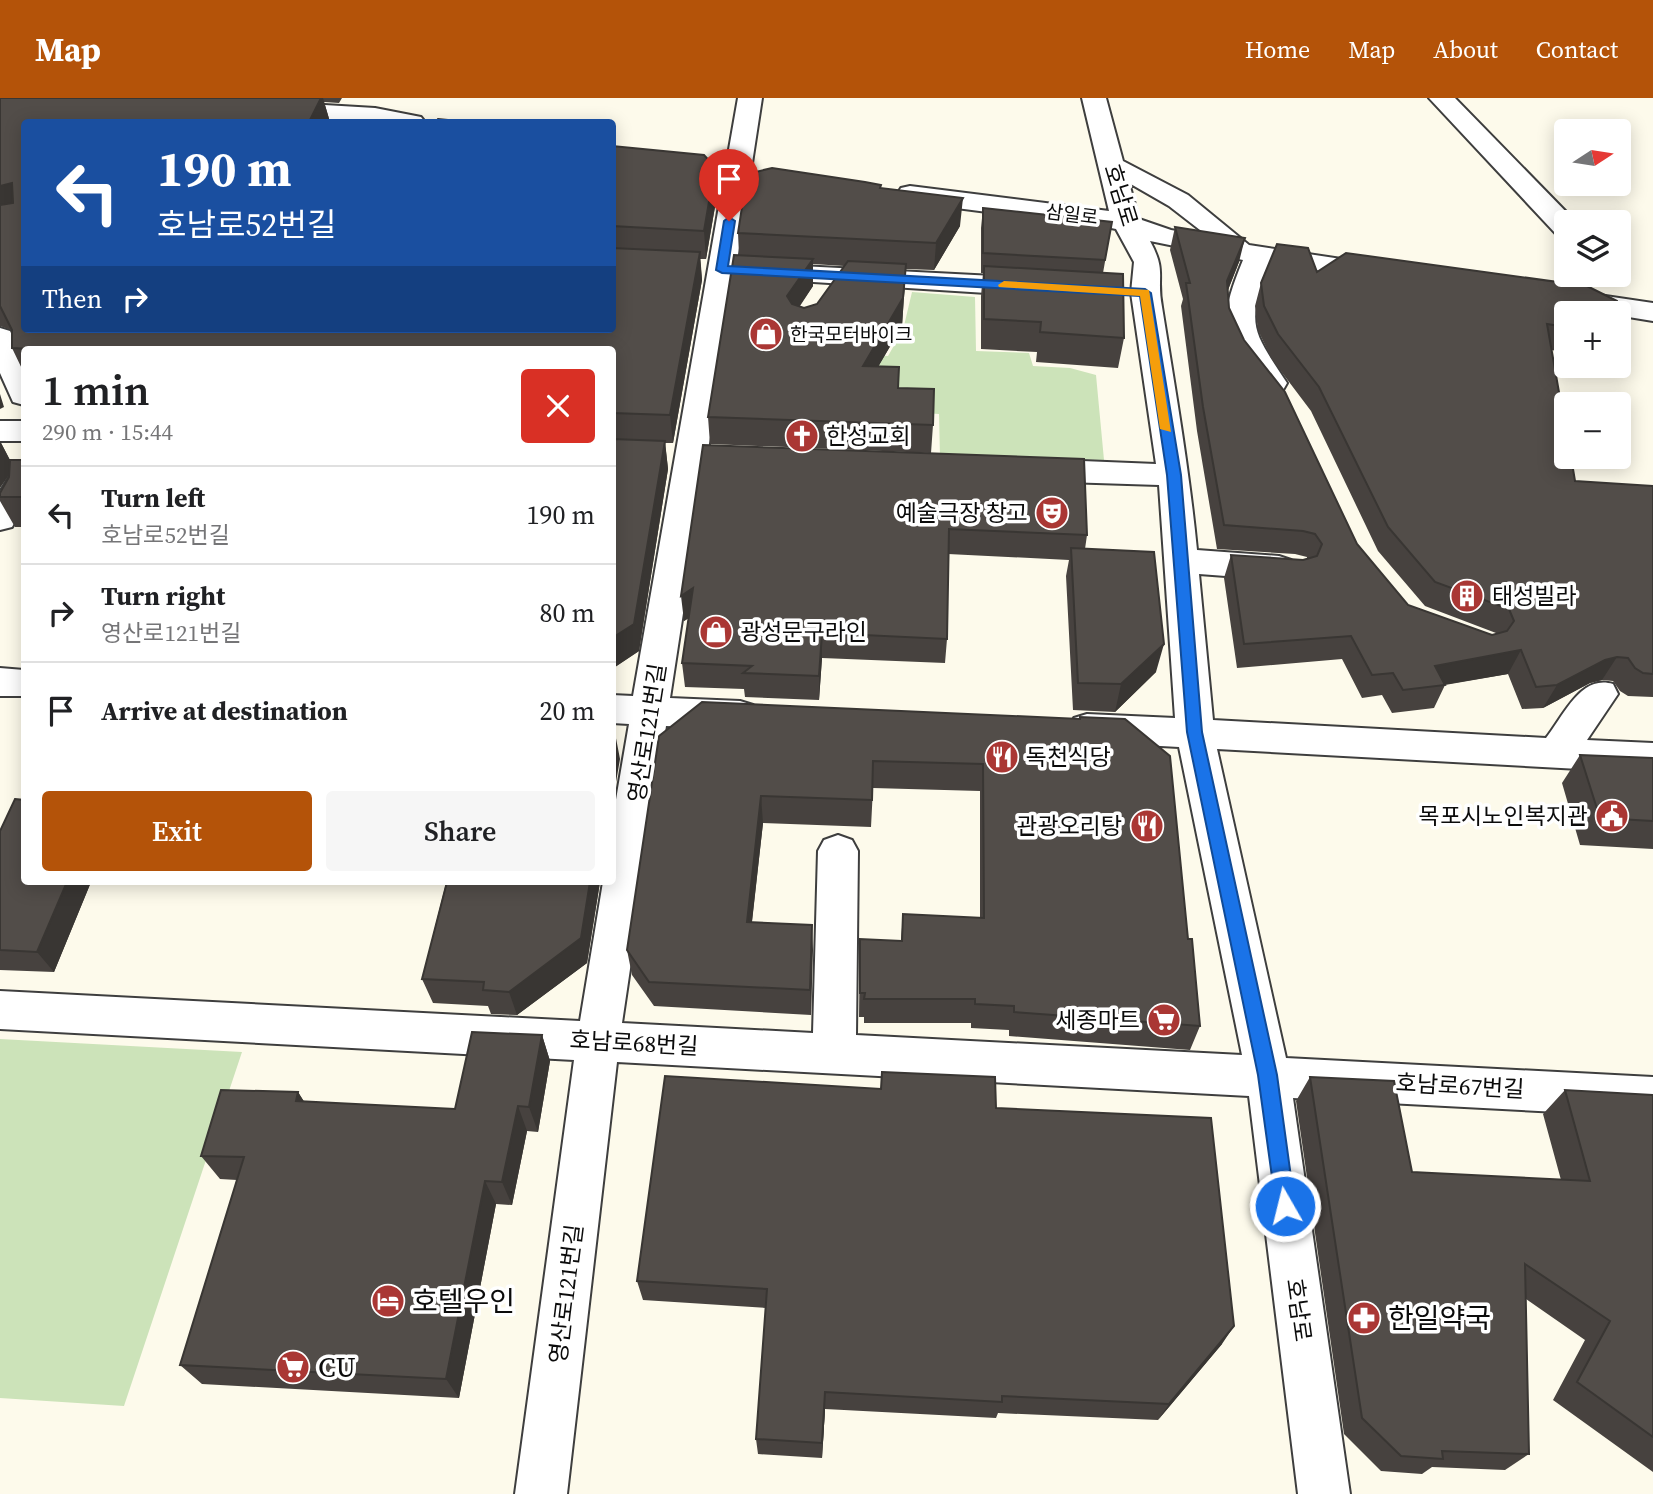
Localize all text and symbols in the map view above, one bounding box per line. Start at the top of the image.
text: Map [35,27,101,72]
text: Home [1245,33,1310,66]
text: Map [1348,33,1395,66]
text: About [1433,33,1498,66]
text: Contact [1536,33,1618,66]
north arrow [1554,119,1631,196]
map controls [1554,119,1631,469]
text: 190 m [157,135,292,202]
icon: left [42,147,133,238]
pin [699,149,759,221]
icon: arrive [710,160,748,198]
street label: 호남로 [1096,160,1146,230]
street label: 삼일로 [1044,198,1100,230]
text: 호남로52번길 [157,203,336,247]
button: layers [1554,210,1631,287]
icon: right [116,280,154,318]
text: Then [42,281,102,317]
button: + [1554,301,1631,378]
shop icon: 한국모터바이크 [747,315,785,353]
place label: 한국모터바이크 [790,321,912,347]
text: 1 min [42,361,150,419]
button: close [521,369,595,443]
button: − [1554,392,1631,469]
text: 290 m · 15:44 [42,416,173,448]
church icon: 한성교회 [783,417,821,455]
place label: 한성교회 [826,420,911,452]
text: Turn left [101,480,205,516]
theatre icon: 예술극장 창고 [1033,494,1071,532]
icon: left [42,496,80,534]
text: 190 m [527,497,595,533]
place label: 예술극장 창고 [896,497,1028,529]
text: 호남로52번길 [101,519,230,551]
building icon: 태성빌라 [1448,577,1486,615]
text: Turn right [101,578,225,614]
place label: 태성빌라 [1492,580,1577,612]
icon: right [42,594,80,632]
text: 80 m [540,595,595,631]
shop icon: 광성문구라인 [697,613,735,651]
place label: 광성문구라인 [740,616,867,648]
text: 영산로121번길 [101,617,241,649]
street label: 영산로121번길 [620,661,674,805]
icon: arrive [42,692,80,730]
text: Arrive at destination [101,693,348,729]
text: 20 m [540,693,595,729]
restaurant icon: 독천식당 [983,738,1021,776]
place label: 독천식당 [1026,741,1111,773]
button: Exit [42,791,312,871]
button: Share [326,791,595,871]
public building icon: 목포시노인복지관 [1593,797,1631,835]
place label: 목포시노인복지관 [1419,800,1588,832]
restaurant icon: 관광오리탕 [1128,807,1166,845]
place label: 관광오리탕 [1016,810,1122,842]
supermarket icon: 세종마트 [1145,1001,1183,1039]
place label: 세종마트 [1055,1004,1140,1036]
street label: 호남로68번길 [569,1024,699,1062]
street label: 호남로67번길 [1395,1067,1525,1105]
position arrow [1248,1169,1322,1243]
street label: 영산로121번길 [542,1222,590,1366]
street label: 호남로 [1279,1276,1319,1344]
hotel icon: 호텔우인 [369,1282,407,1320]
place label: 호텔우인 [412,1282,515,1320]
pharmacy icon: 한일약국 [1345,1299,1383,1337]
place label: 한일약국 [1388,1299,1491,1337]
supermarket icon: CU [274,1348,312,1386]
place label: CU [318,1348,356,1386]

